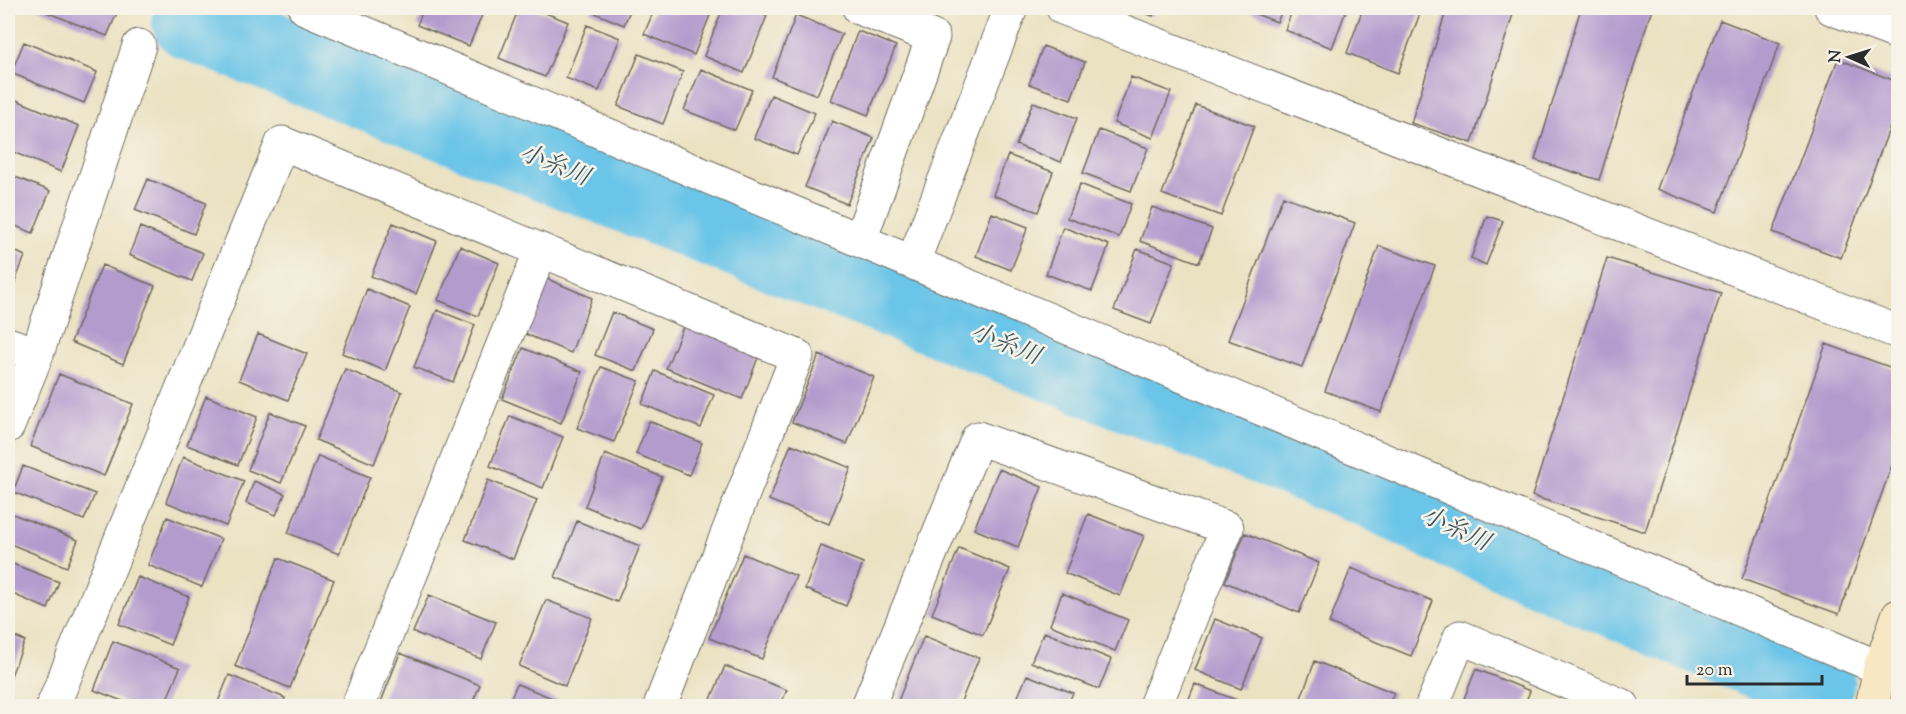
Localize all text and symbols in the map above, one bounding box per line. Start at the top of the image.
north arrow [1819,27,1879,87]
text: N [1825,49,1848,63]
water label: 小糸川 [515,137,597,196]
water label: 小糸川 [966,316,1048,375]
water label: 小糸川 [1415,499,1498,562]
scale bar [1687,648,1822,686]
text: 20 m [1696,658,1733,684]

